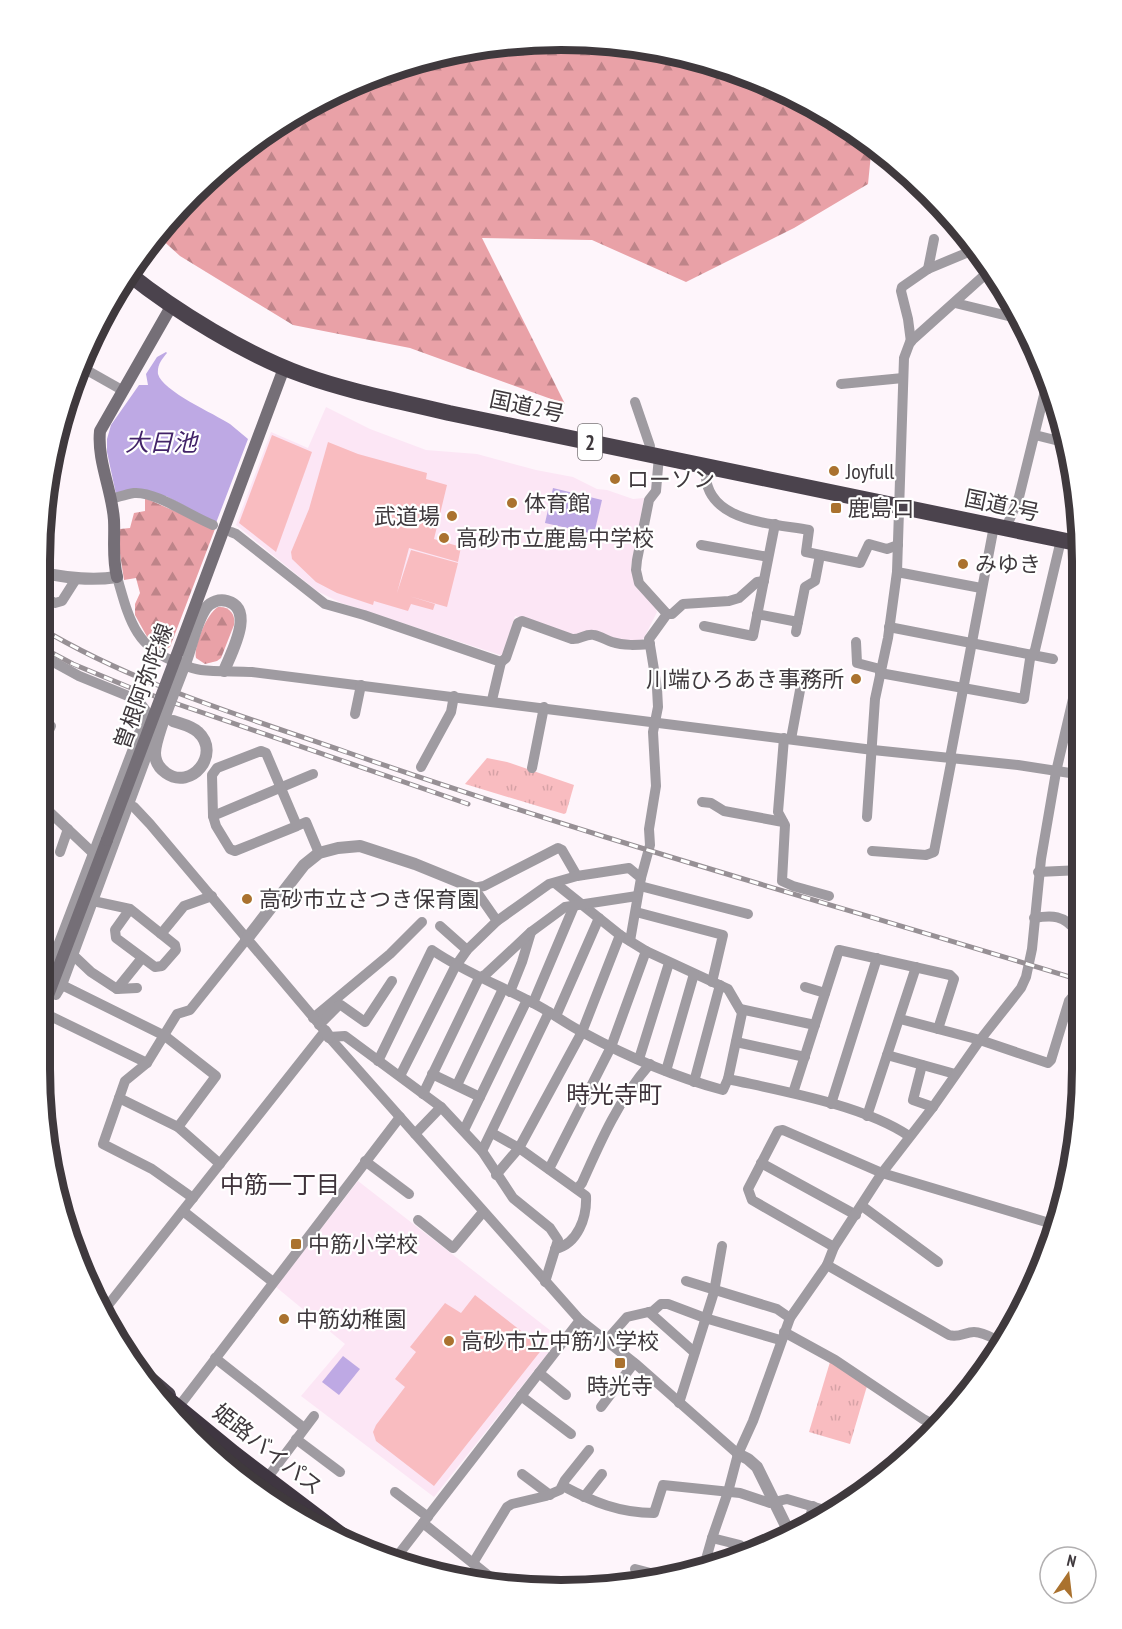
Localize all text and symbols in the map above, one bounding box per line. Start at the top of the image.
street label: 国道2号 [487,384,567,428]
road number: 2 [578,424,602,460]
water label: 大日池 [125,427,199,458]
place label: Joyfull [845,457,895,485]
marker: Joyfull [827,464,841,478]
place label: ローソン [627,465,715,493]
marker: ローソン [608,472,622,486]
street label: 国道2号 [962,483,1042,527]
place label: 体育館 [524,489,590,517]
place label: 鹿島口 [848,494,914,522]
marker: 体育館 [505,496,519,510]
marker: 鹿島口 [829,501,843,515]
place label: 武道場 [374,502,440,530]
marker: 武道場 [445,509,459,523]
place label: 高砂市立鹿島中学校 [456,524,654,552]
marker: 高砂市立鹿島中学校 [437,531,451,545]
place label: みゆき [975,550,1041,578]
marker: みゆき [956,557,970,571]
street label: 曽根阿弥陀線 [107,619,179,753]
place label: 川端ひろあき事務所 [646,665,844,693]
marker: 川端ひろあき事務所 [849,672,863,686]
place label: 高砂市立さつき保育園 [259,885,479,913]
marker: 高砂市立さつき保育園 [240,892,254,906]
district label: 時光寺町 [566,1079,662,1110]
district label: 中筋一丁目 [220,1169,340,1200]
place label: 中筋小学校 [308,1230,418,1258]
marker: 中筋小学校 [289,1237,303,1251]
place label: 中筋幼稚園 [296,1305,406,1333]
marker: 中筋幼稚園 [277,1312,291,1326]
place label: 高砂市立中筋小学校 [461,1327,659,1355]
marker: 高砂市立中筋小学校 [442,1334,456,1348]
marker: 時光寺 [613,1356,627,1370]
place label: 時光寺 [587,1372,653,1400]
street label: 姫路バイパス [208,1397,328,1501]
north arrow [1038,1545,1098,1605]
text: N [1065,1550,1078,1571]

